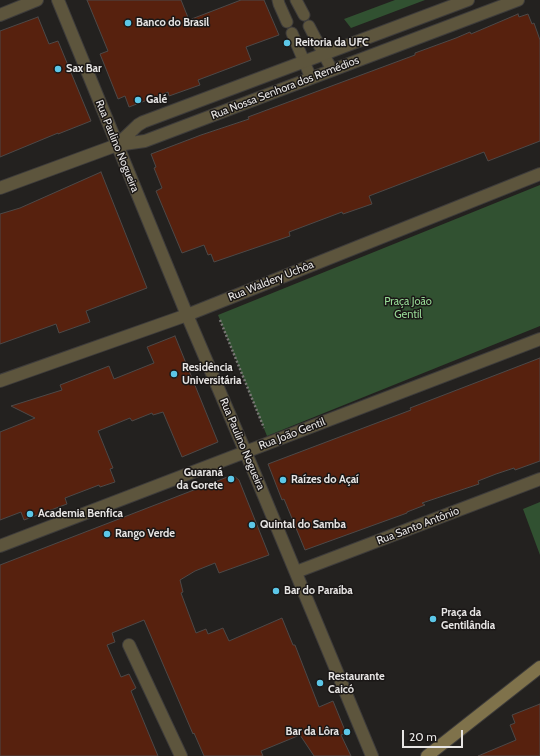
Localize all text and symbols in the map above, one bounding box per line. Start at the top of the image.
place label: Banco do Brasil [136,16,209,30]
marker: Banco do Brasil [123,18,133,28]
place label: Reitoria da UFC [295,36,369,50]
marker: Reitoria da UFC [282,38,292,48]
street label: Rua Nossa Senhora dos Remédios [209,54,361,122]
place label: Sax Bar [66,62,102,76]
marker: Sax Bar [53,64,63,74]
place label: Galé [146,93,167,107]
marker: Galé [133,95,143,105]
street label: Rua Paulino Nogueira [92,98,142,194]
street label: Rua Waldery Uchôa [226,258,316,304]
park label: Praça João Gentil [384,295,432,321]
place label: Residência Universitária [182,361,241,387]
marker: Residência Universitária [169,369,179,379]
street label: Rua Paulino Nogueira [217,396,267,492]
street label: Rua João Gentil [257,415,327,453]
place label: Guaraná da Gorete [177,466,223,492]
place label: Raízes do Açaí [291,473,359,487]
marker: Guaraná da Gorete [226,474,236,484]
marker: Raízes do Açaí [278,475,288,485]
street label: Rua Santo Antônio [375,504,461,548]
place label: Academia Benfica [38,507,123,521]
marker: Academia Benfica [25,509,35,519]
place label: Quintal do Samba [260,518,346,532]
marker: Quintal do Samba [247,520,257,530]
place label: Rango Verde [115,527,175,541]
marker: Rango Verde [102,529,112,539]
place label: Bar do Paraíba [284,584,353,598]
marker: Bar do Paraíba [271,586,281,596]
place label: Praça da Gentilândia [441,606,495,632]
marker: Praça da Gentilândia [428,614,438,624]
place label: Restaurante Caicó [328,670,385,696]
marker: Restaurante Caicó [315,678,325,688]
scale bar [404,722,465,748]
place label: Bar da Lôra [286,725,339,739]
marker: Bar da Lôra [342,727,352,737]
text: 20 m [409,729,437,744]

